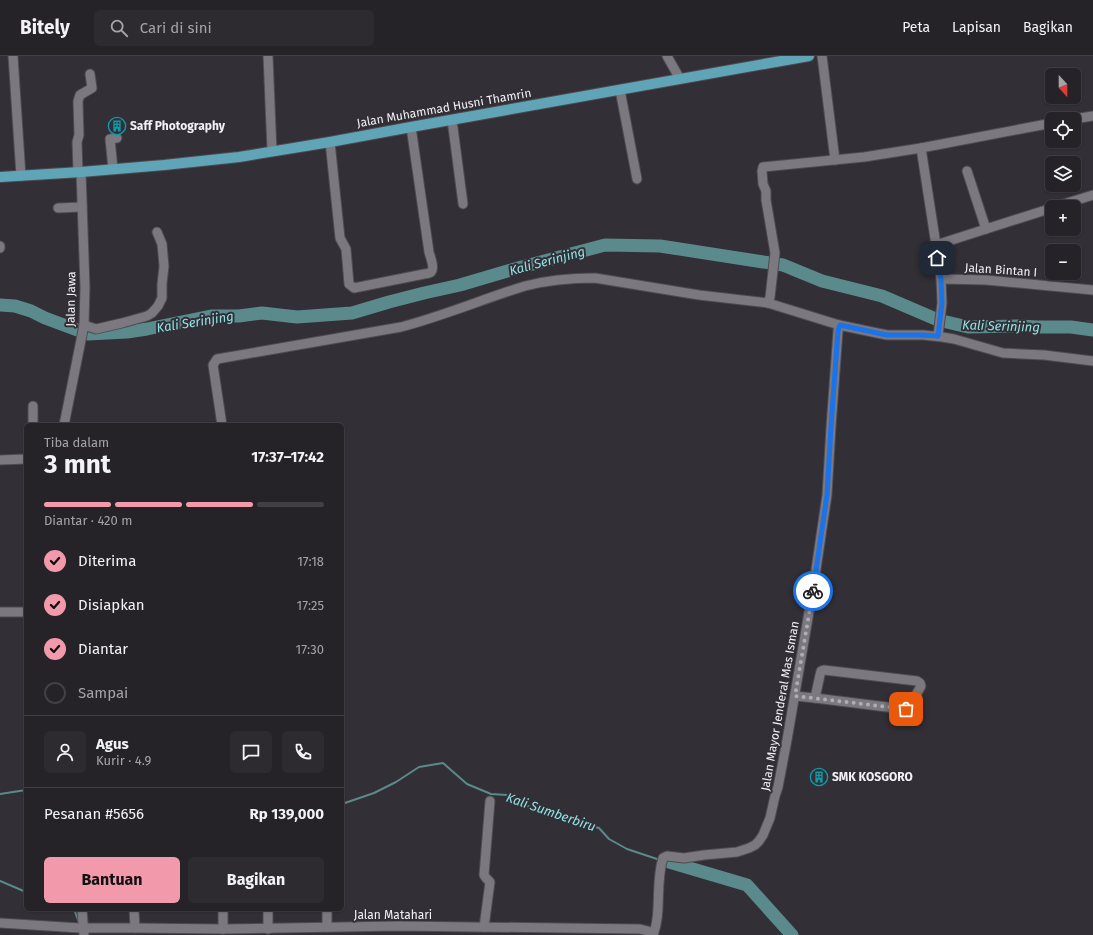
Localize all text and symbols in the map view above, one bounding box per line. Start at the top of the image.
search box [94,10,374,46]
text: Bitely [20,16,70,39]
icon: search [108,17,130,39]
text: Cari di sini [140,19,212,37]
text: Peta [902,19,930,36]
text: Lapisan [952,19,1001,36]
text: Bagikan [1023,19,1073,36]
north arrow [1045,68,1081,104]
map controls [1045,68,1081,280]
street label: Jalan Muhammad Husni Thamrin [356,86,532,130]
button: locate [1045,112,1081,148]
building icon: Saff Photography [107,116,127,136]
place label: Saff Photography [130,119,226,133]
button: layers [1045,156,1081,192]
button: + [1045,200,1081,236]
pin [920,241,954,275]
water label: Kali Serinjing [508,244,586,278]
button: − [1045,244,1081,280]
icon: home [926,247,948,269]
street label: Jalan Bintan I [964,260,1038,280]
street label: Jalan Jawa [64,271,78,327]
water label: Kali Serinjing [155,309,235,335]
water label: Kali Serinjing [962,317,1040,335]
text: Tiba dalam [44,435,109,450]
text: 17:37–17:42 [251,448,324,466]
text: 3 mnt [44,449,111,480]
text: Diantar · 420 m [44,513,132,528]
icon: check [44,550,66,572]
text: Diterima [78,552,136,570]
text: 17:18 [297,554,324,569]
courier [793,571,833,611]
icon: bike [802,580,824,602]
icon: check [44,594,66,616]
text: Disiapkan [78,596,145,614]
text: 17:25 [297,598,324,613]
street label: Jalan Mayor Jenderal Mas Isman [758,620,802,792]
icon: check [44,638,66,660]
text: Diantar [78,640,128,658]
text: 17:30 [296,642,324,657]
text: Sampai [78,684,128,702]
pin [889,692,923,726]
icon: bag [895,698,917,720]
button: person [44,731,86,773]
button: chat [230,731,272,773]
button: phone [282,731,324,773]
text: Agus [96,735,129,753]
text: Kurir · 4.9 [96,753,151,768]
building icon: SMK KOSGORO [809,767,829,787]
place label: SMK KOSGORO [832,770,913,784]
water label: Kali Sumberbiru [504,790,598,834]
text: Pesanan #5656 [44,805,144,823]
text: Rp 139,000 [250,805,324,823]
button: Bantuan [44,857,180,903]
button: Bagikan [188,857,324,903]
street label: Jalan Matahari [354,908,432,922]

